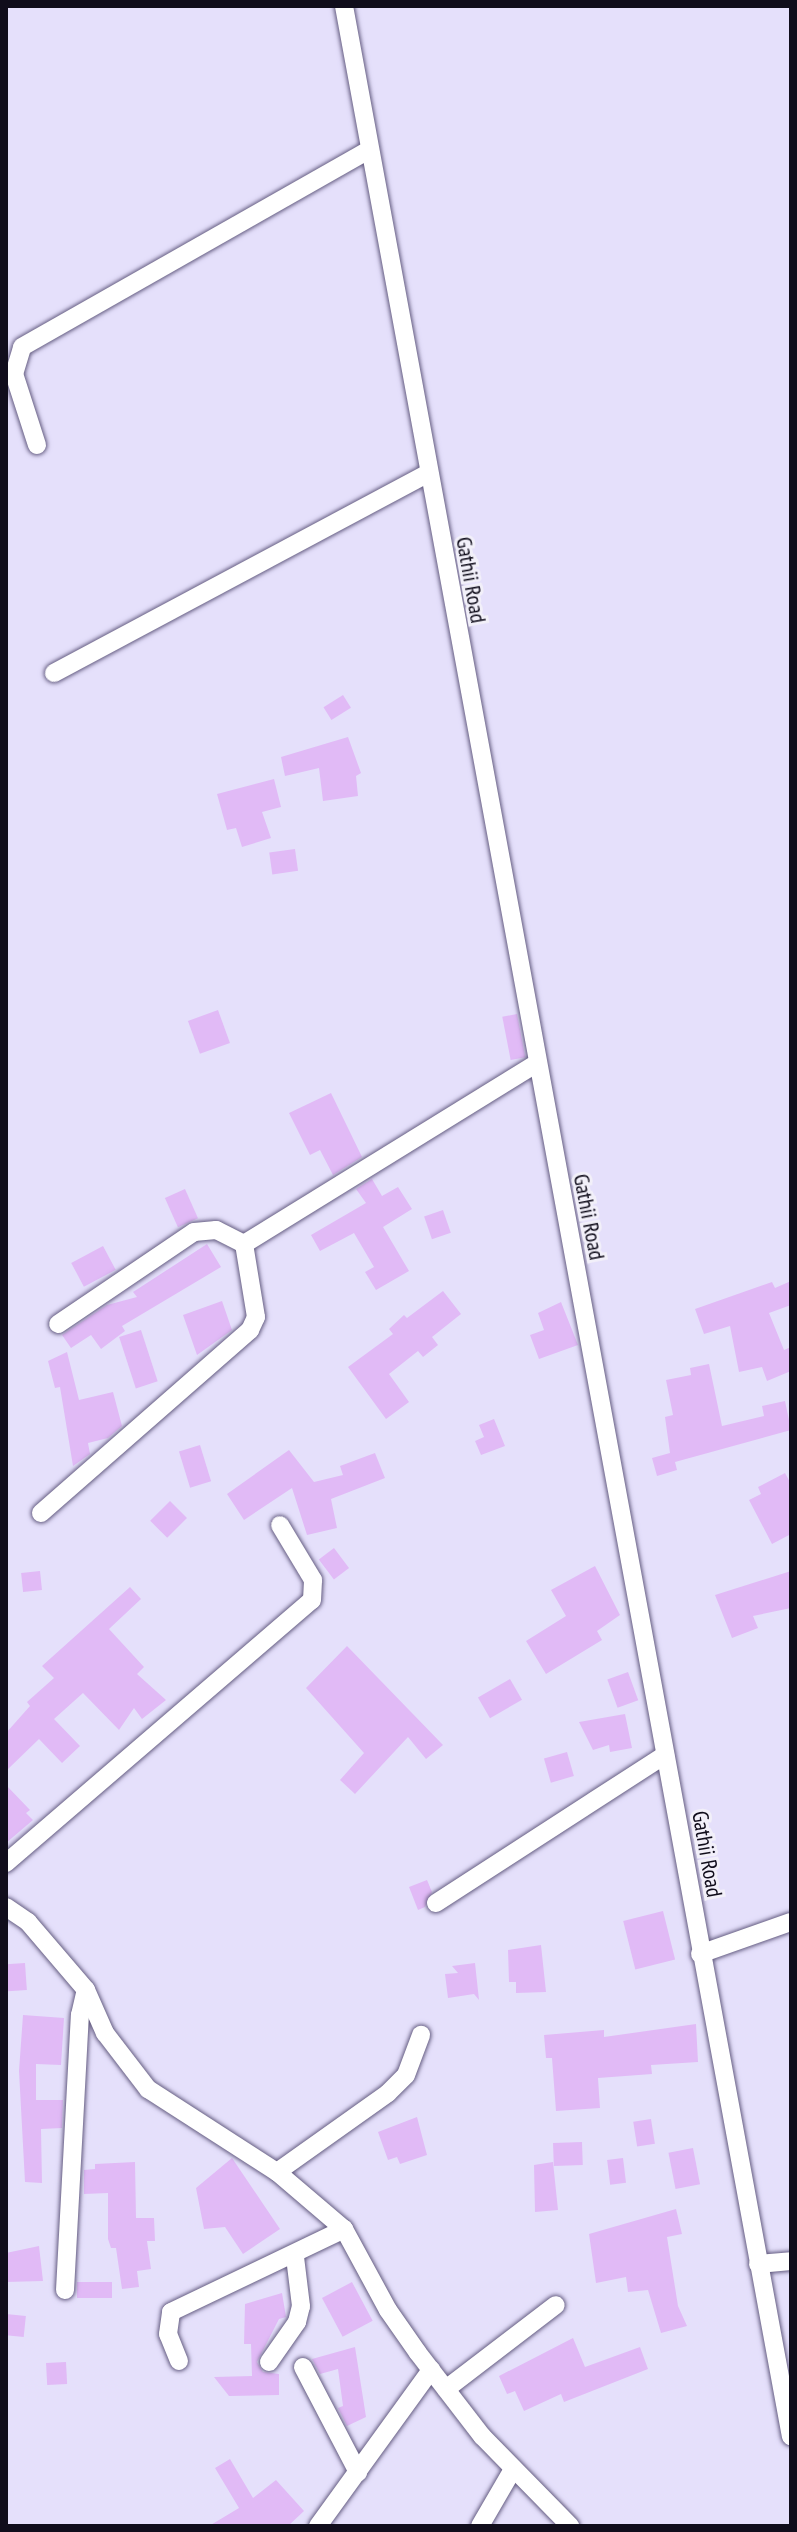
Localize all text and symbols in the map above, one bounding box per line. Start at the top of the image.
street label: Gathii Road [450,535,492,625]
street label: Gathii Road [568,1172,610,1262]
street label: Gathii Road [686,1809,728,1899]

